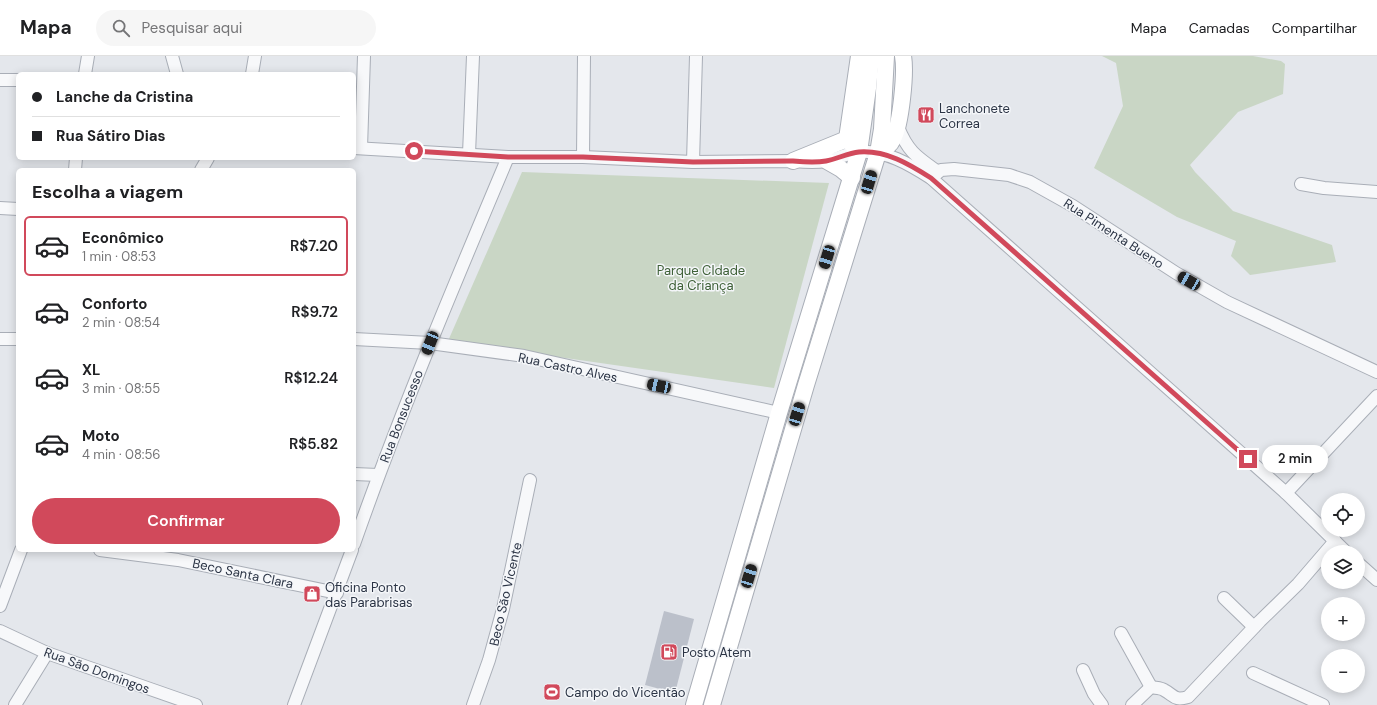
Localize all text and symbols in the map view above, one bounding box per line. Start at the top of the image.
search box [96,10,376,46]
text: Mapa [20,15,72,40]
icon: search [110,17,132,39]
text: Pesquisar aqui [142,18,242,38]
text: Mapa [1131,19,1167,37]
text: Camadas [1189,19,1250,37]
text: Compartilhar [1272,19,1357,37]
text: Lanche da Cristina [56,87,193,107]
place label: Lanchonete Correa [939,100,1010,132]
restaurant icon: Lanchonete Correa [916,105,936,125]
text: Rua Sátiro Dias [56,126,166,146]
route start [405,142,423,160]
car [860,169,878,195]
text: Escolha a viagem [32,180,183,204]
street label: Rua Pimenta Bueno [1060,195,1167,272]
icon: car [34,228,70,264]
text: Econômico [82,228,164,248]
text: R$7.20 [290,236,338,256]
car [818,244,836,270]
text: 1 min · 08:53 [82,248,156,265]
park label: Parque CIdade da Criança [657,262,745,294]
car [1176,270,1202,292]
icon: car [34,294,70,330]
text: Conforto [82,294,147,314]
text: R$9.72 [291,302,338,322]
text: 2 min · 08:54 [82,314,160,331]
car [420,330,440,356]
street label: Rua Castro Alves [517,349,619,386]
icon: car [34,360,70,396]
text: XL [82,360,100,380]
street label: Rua Bonsucesso [376,367,427,465]
text: R$12.24 [284,368,338,388]
car [646,378,672,394]
text: 3 min · 08:55 [82,380,160,397]
car [788,401,806,427]
icon: car [34,426,70,462]
text: Moto [82,426,120,446]
text: R$5.82 [289,434,338,454]
callout: 2 min [1262,445,1328,473]
text: 4 min · 08:56 [82,446,161,463]
route end [1239,450,1257,468]
text: 2 min [1278,450,1312,467]
map controls [1321,493,1365,693]
button: locate [1321,493,1365,537]
button: Confirmar [32,498,340,544]
street label: Beco São Vicente [485,541,526,648]
button: layers [1321,545,1365,589]
street label: Beco Santa Clara [191,554,295,592]
car [740,563,758,589]
place label: Oficina Ponto das Parabrisas [325,579,413,611]
shop icon: Oficina Ponto das Parabrisas [302,584,322,604]
button: + [1321,597,1365,641]
fuel station icon: Posto Atem [659,642,679,662]
street label: Rua São Domingos [42,643,152,698]
place label: Posto Atem [682,644,751,661]
button: − [1321,649,1365,693]
sports icon: Campo do Vicentão [542,682,562,702]
place label: Campo do Vicentão [565,684,686,701]

